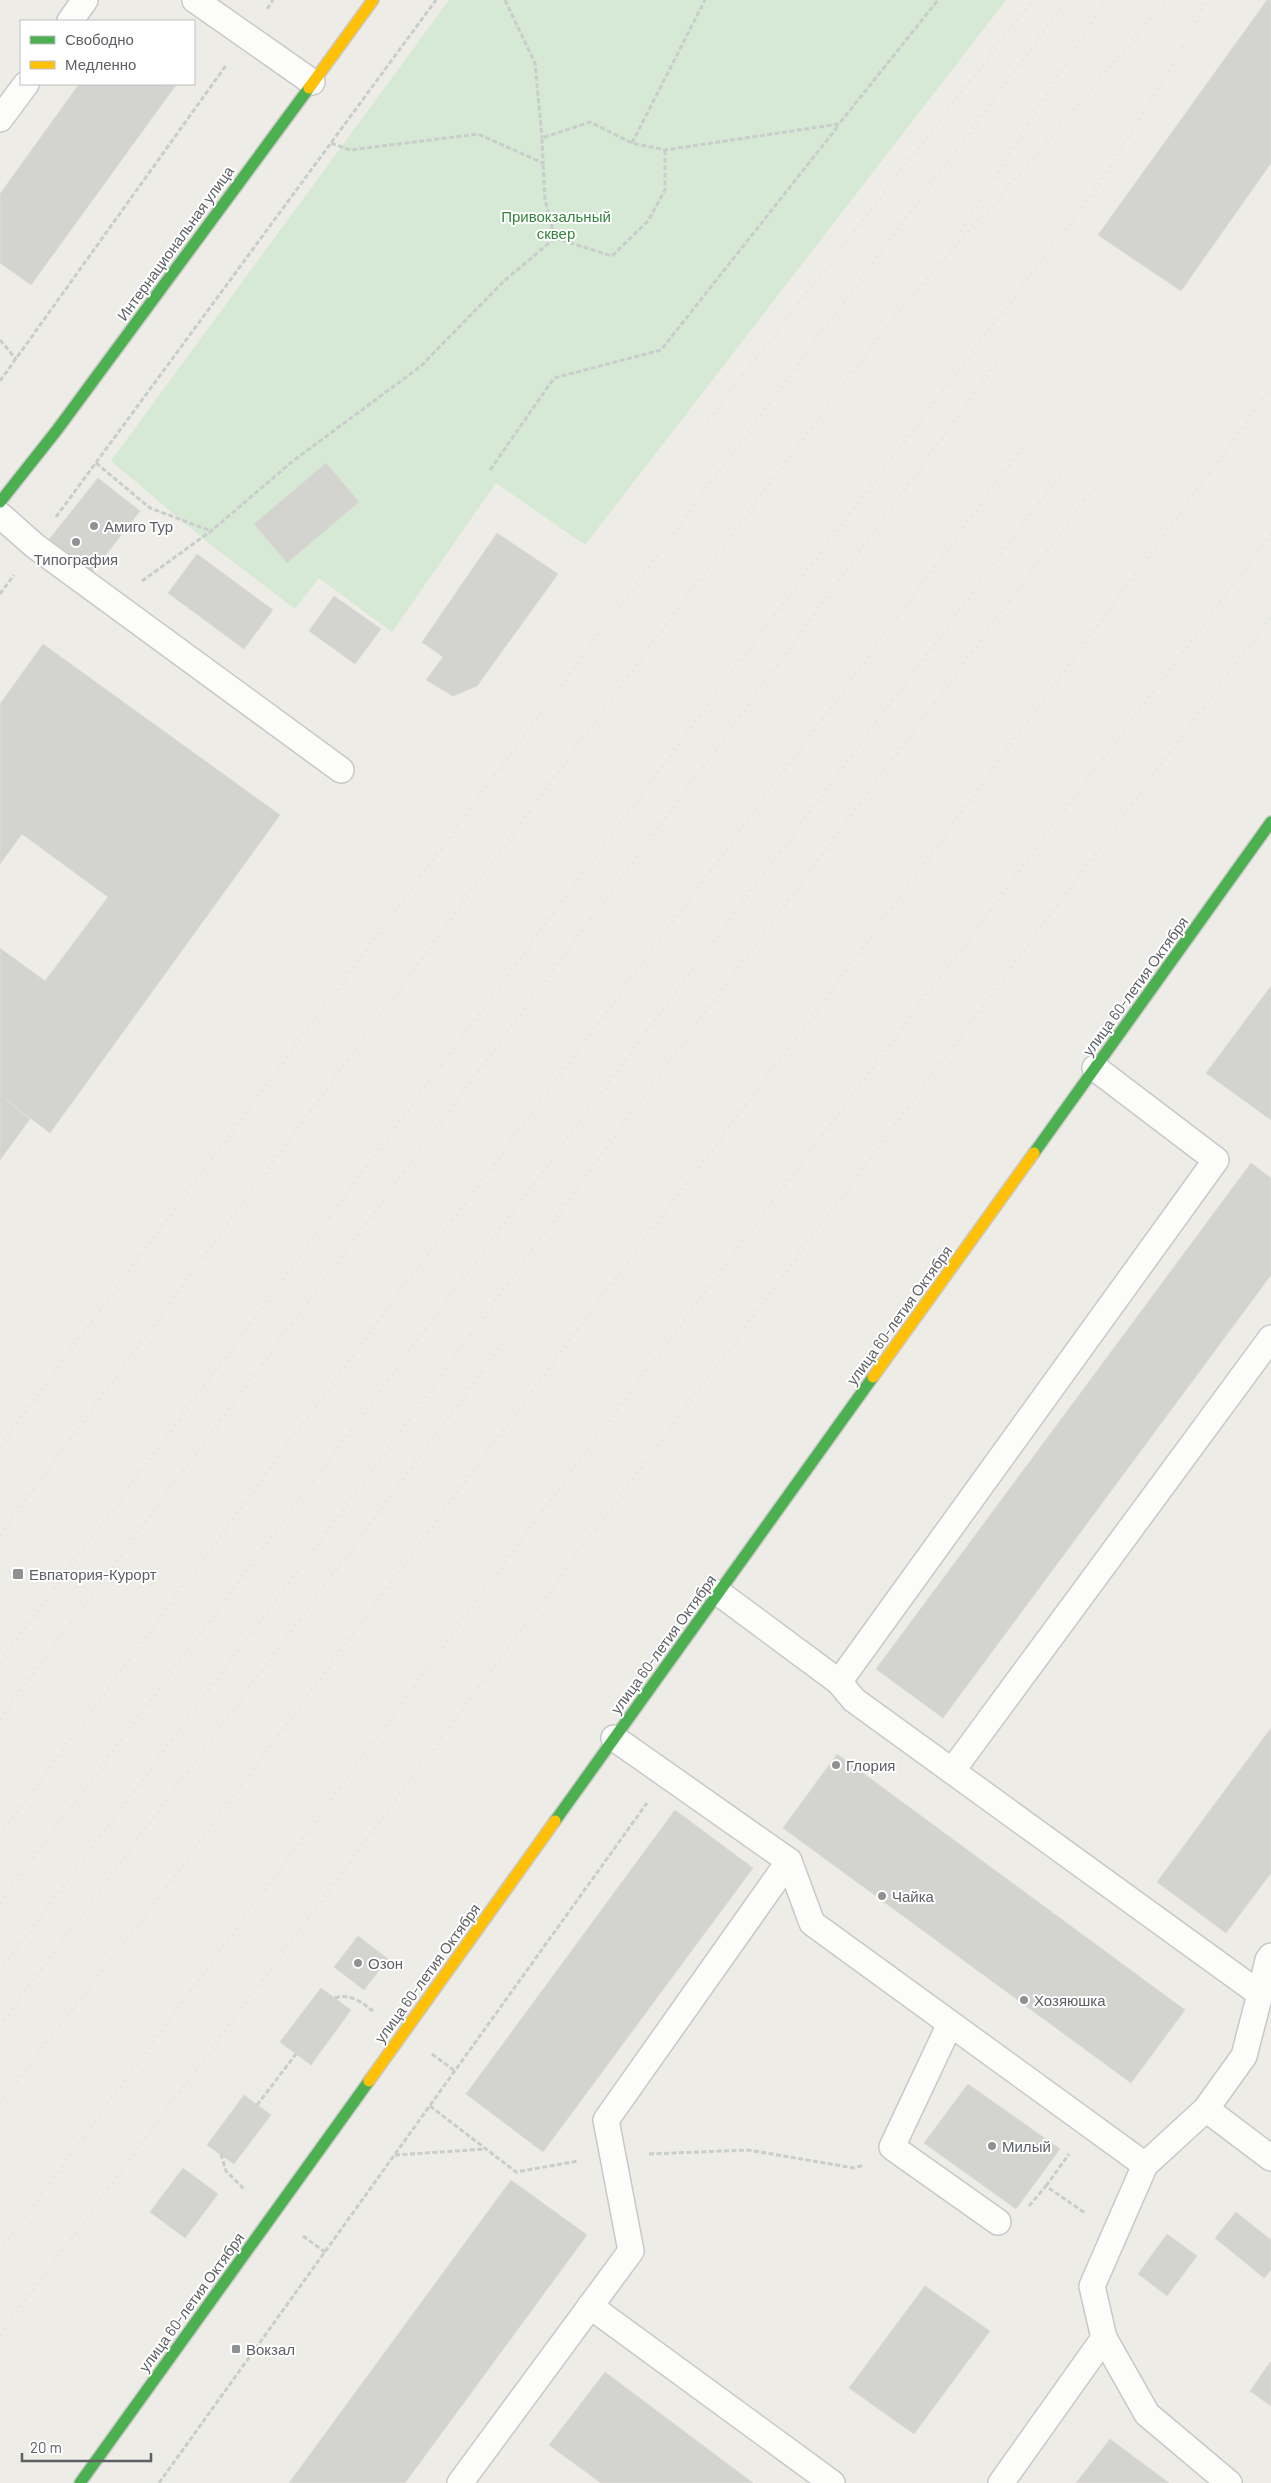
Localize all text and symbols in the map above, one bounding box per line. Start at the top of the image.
legend [20,20,195,85]
text: Свободно [65,30,134,48]
text: Медленно [65,55,136,73]
street label: Интернациональная улица [113,162,237,324]
park label: Привокзальный сквер [501,207,611,242]
place label: Амиго Тур [104,517,173,535]
marker: Амиго Тур [88,520,100,532]
marker: Типография [70,536,82,548]
place label: Типография [34,550,118,568]
street label: улица 60-летия Октября [1078,913,1192,1059]
street label: улица 60-летия Октября [842,1242,956,1388]
place label: Евпатория-Курорт [29,1565,157,1583]
marker: Евпатория-Курорт [11,1567,25,1581]
street label: улица 60-летия Октября [606,1571,720,1717]
place label: Глория [846,1756,895,1774]
marker: Глория [830,1759,842,1771]
place label: Чайка [892,1887,935,1905]
marker: Чайка [876,1890,888,1902]
street label: улица 60-летия Октября [370,1900,484,2046]
place label: Озон [368,1954,403,1972]
marker: Озон [352,1957,364,1969]
place label: Хозяюшка [1034,1991,1106,2009]
marker: Хозяюшка [1018,1994,1030,2006]
place label: Милый [1002,2137,1051,2155]
marker: Милый [986,2140,998,2152]
street label: улица 60-летия Октября [134,2229,248,2375]
place label: Вокзал [246,2340,295,2358]
marker: Вокзал [230,2343,242,2355]
scale bar [22,2430,151,2462]
text: 20 m [30,2438,62,2456]

